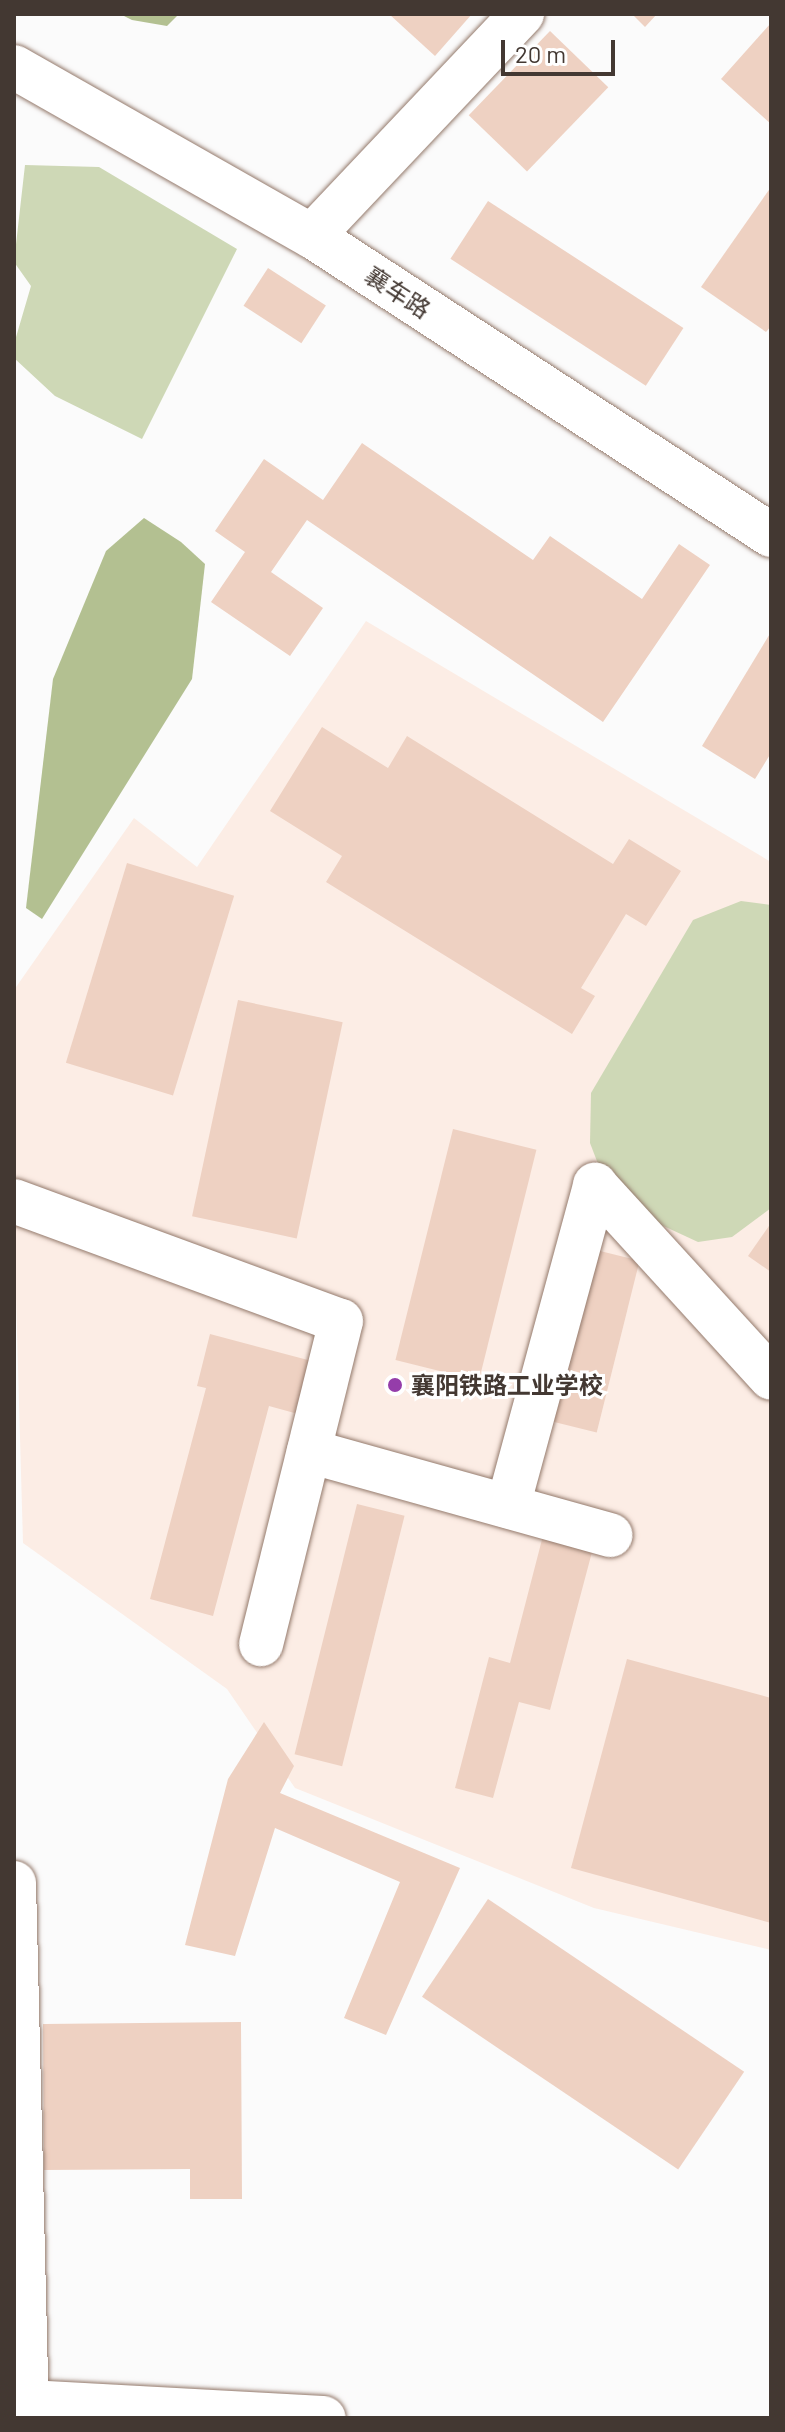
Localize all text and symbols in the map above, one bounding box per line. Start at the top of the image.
scale bar [505,24,619,74]
text: 20 m [515,39,566,68]
street label: 襄车路 [360,260,436,324]
place label: 襄阳铁路工业学校 [411,1371,603,1399]
marker: 襄阳铁路工业学校 [386,1376,404,1394]

